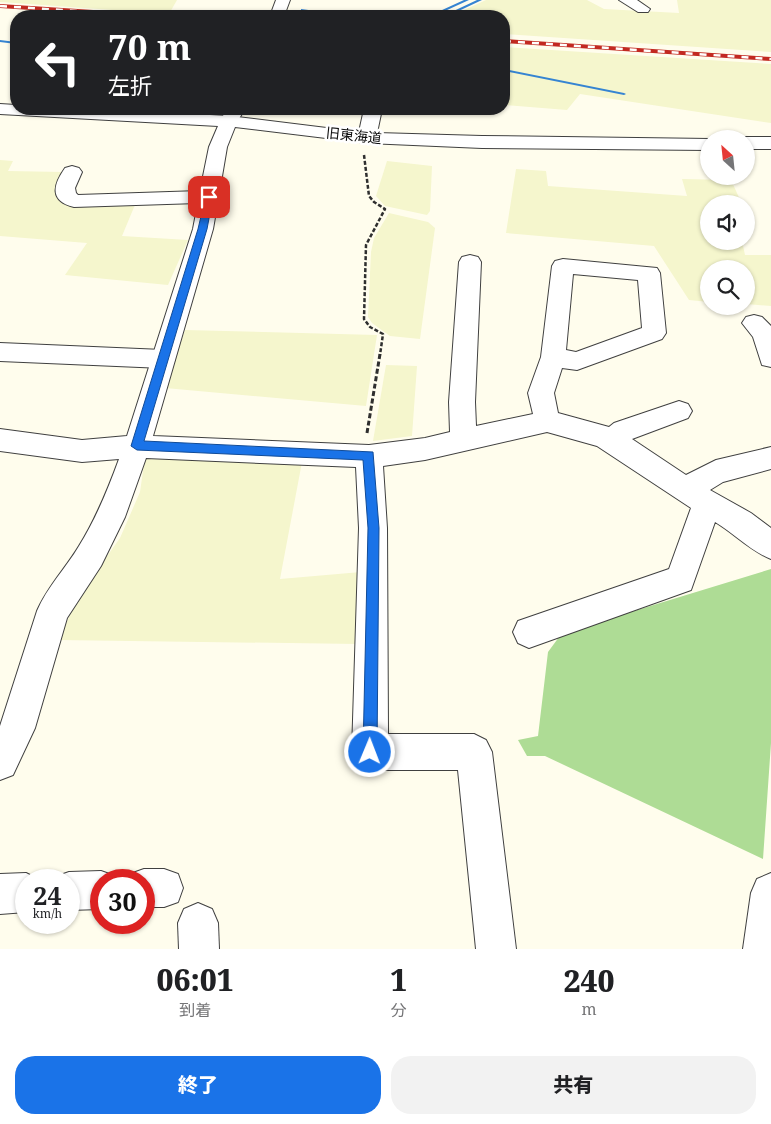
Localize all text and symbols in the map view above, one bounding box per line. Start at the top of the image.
text: 70 m [108,23,191,70]
icon: left [25,30,90,95]
text: 左折 [108,70,152,100]
street label: 旧東海道 [325,123,383,147]
north arrow [700,130,755,185]
map controls [700,130,755,315]
pin [188,176,230,218]
icon: arrive [195,183,223,211]
button: sound [700,195,755,250]
button: search [700,260,755,315]
position arrow [343,725,395,777]
speed limit sign: 30 [90,869,155,934]
text: 24 [33,878,62,912]
text: km/h [33,905,62,922]
text: 06:01 [156,959,234,1000]
text: 1 [390,959,407,1000]
text: 240 [564,960,615,1001]
text: m [582,998,597,1020]
text: 到着 [179,999,211,1021]
text: 分 [391,999,407,1021]
button: 終了 [15,1056,381,1114]
button: 共有 [391,1056,756,1114]

